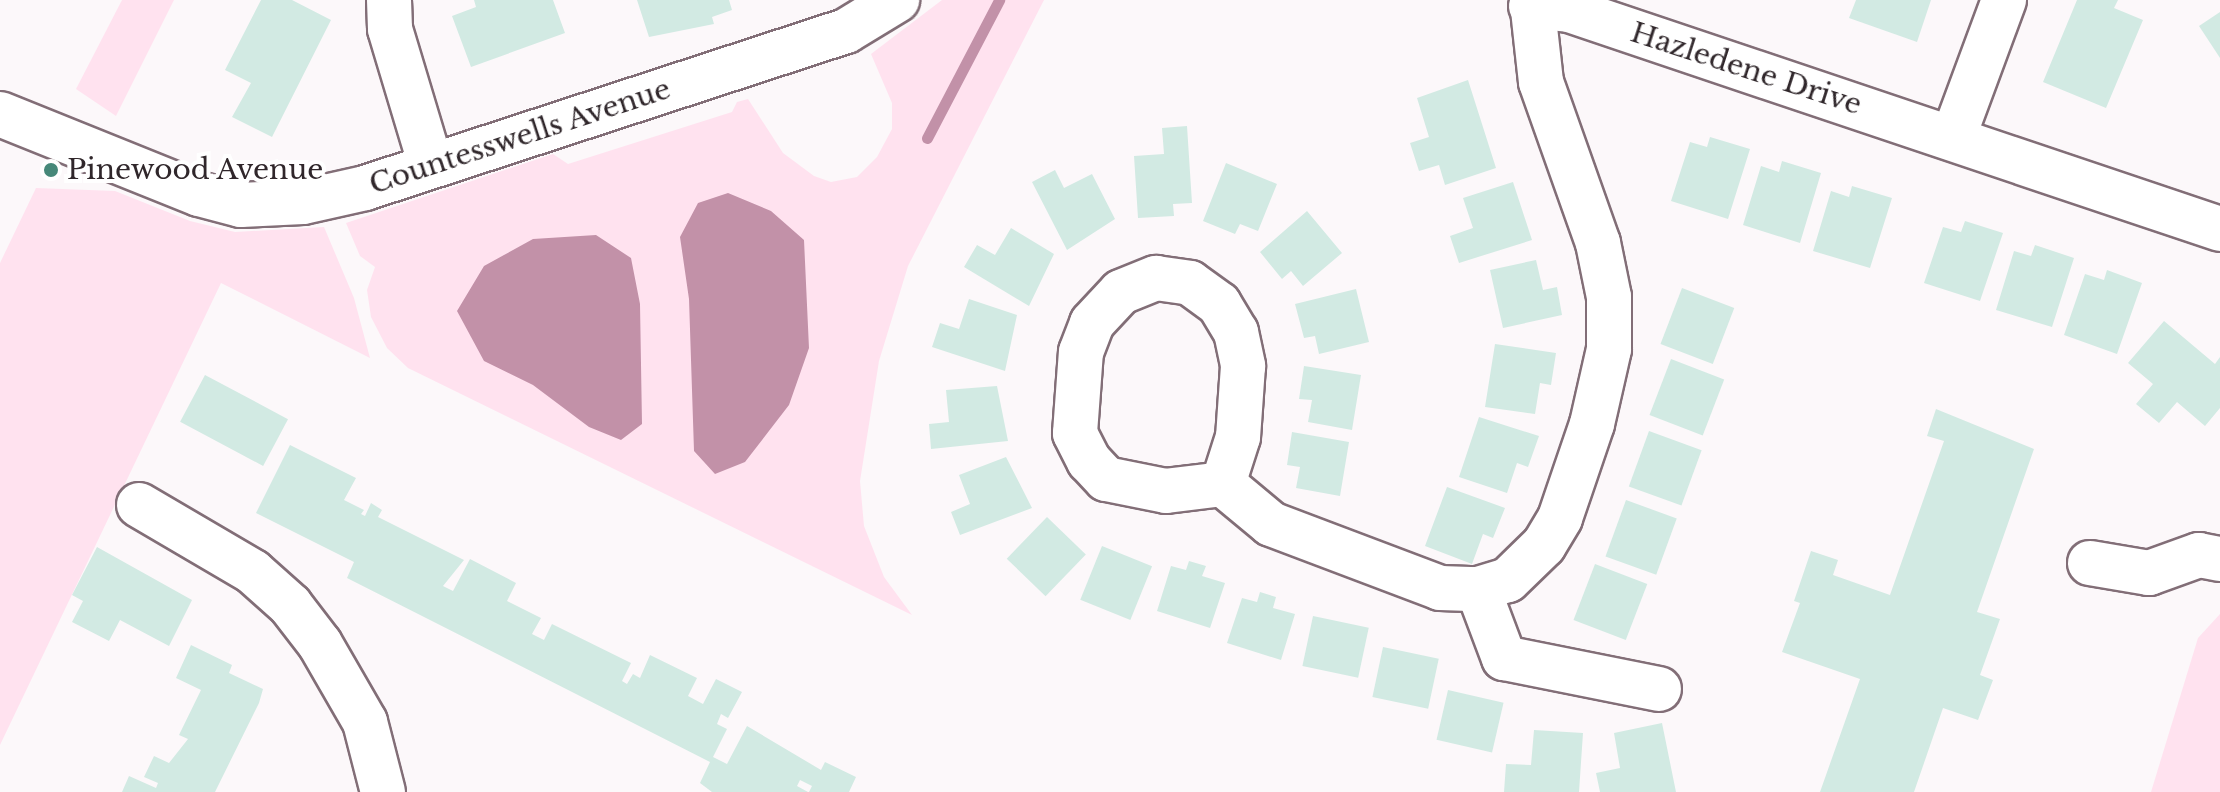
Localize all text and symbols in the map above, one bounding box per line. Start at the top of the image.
street label: Hazledene Drive [1626,16,1866,122]
street label: Countesswells Avenue [365,72,675,202]
place label: Pinewood Avenue [67,153,324,187]
marker: Pinewood Avenue [42,161,60,179]

